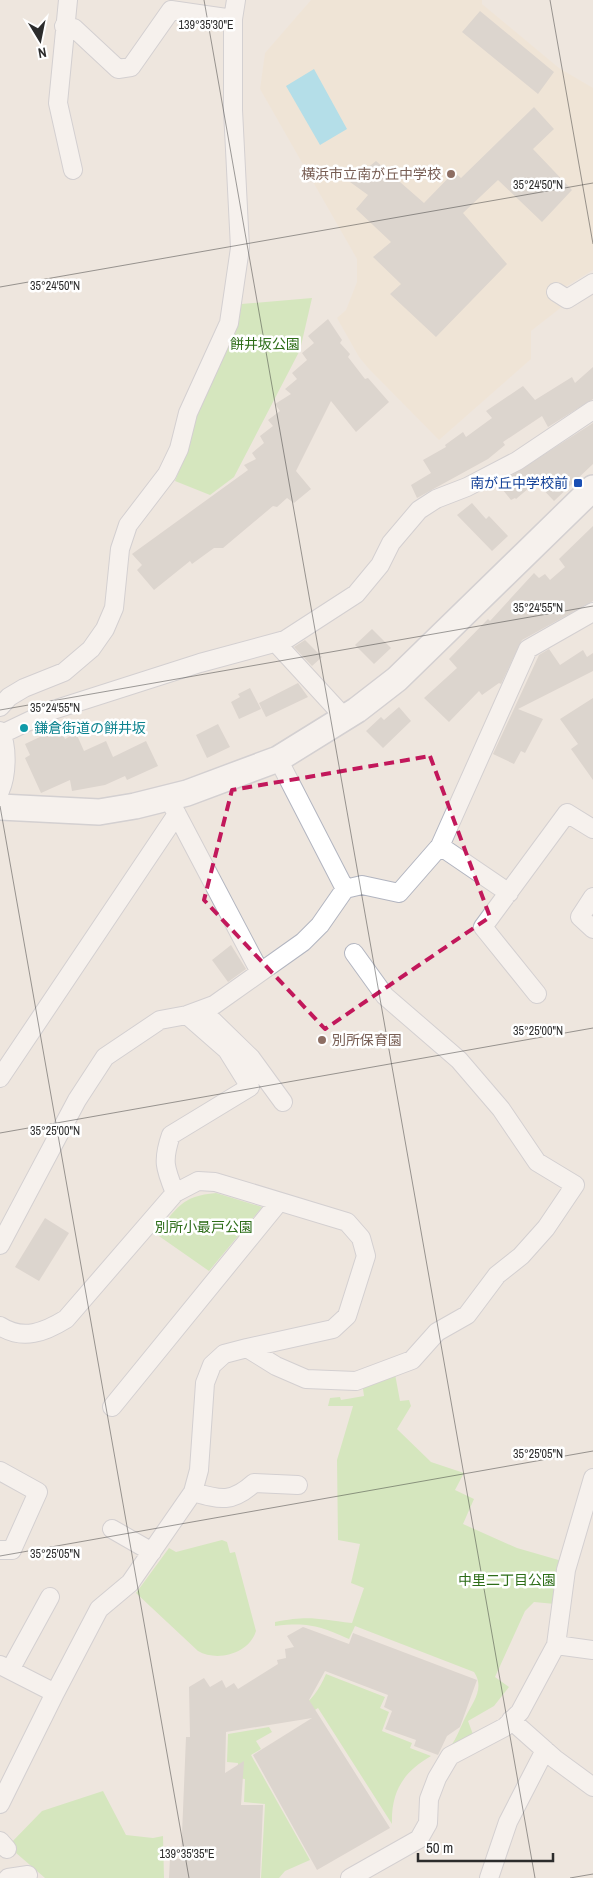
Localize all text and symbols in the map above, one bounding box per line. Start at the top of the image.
north arrow [15,15,65,65]
text: 139°35'30"E [178,17,234,33]
text: N [37,43,48,62]
place label: 横浜市立南が丘中学校 [301,165,441,183]
marker: 横浜市立南が丘中学校 [445,168,457,180]
text: 35°24'50"N [513,177,563,193]
text: 35°24'50"N [30,278,80,294]
park label: 餅井坂公園 [230,335,300,353]
place label: 南が丘中学校前 [470,474,568,492]
marker: 南が丘中学校前 [572,477,584,489]
text: 35°24'55"N [513,600,563,616]
text: 35°24'55"N [30,700,80,716]
place label: 鎌倉街道の餅井坂 [34,719,146,737]
marker: 鎌倉街道の餅井坂 [18,722,30,734]
text: 35°25'00"N [513,1023,563,1039]
place label: 別所保育園 [332,1031,402,1049]
marker: 別所保育園 [316,1034,328,1046]
text: 35°25'00"N [30,1123,80,1139]
park label: 別所小最戸公園 [155,1218,253,1236]
text: 35°25'05"N [513,1446,563,1462]
text: 35°25'05"N [30,1546,80,1562]
park label: 中里二丁目公園 [458,1571,556,1589]
scale bar [418,1830,553,1862]
text: 50 m [426,1837,453,1858]
text: 139°35'35"E [159,1846,215,1862]

